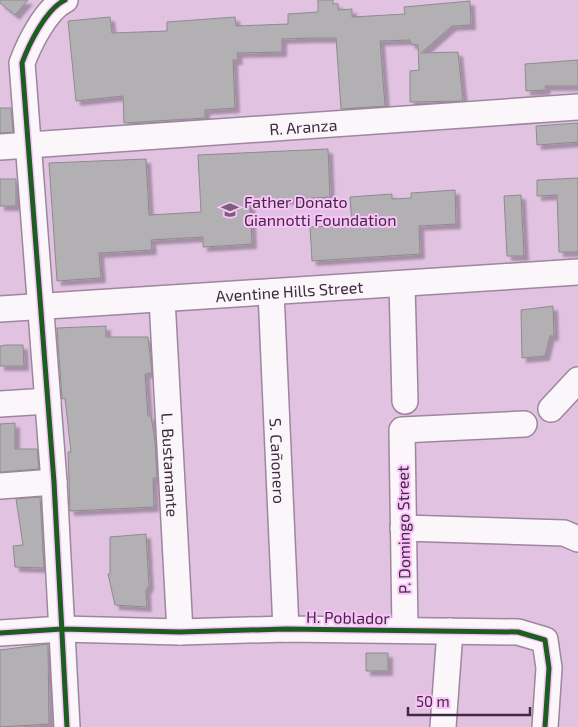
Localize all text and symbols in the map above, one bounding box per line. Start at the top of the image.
street label: R. Aranza [269,114,338,138]
place label: Father Donato Giannotti Foundation [244,192,396,229]
school or university icon: Father Donato Giannotti Foundation [220,200,240,220]
street label: Aventine Hills Street [215,276,364,305]
street label: L. Bustamante [159,412,183,517]
street label: S. Cañonero [267,418,290,504]
street label: P. Domingo Street [392,466,414,594]
street label: H. Poblador [306,607,391,627]
scale bar [408,684,530,716]
text: 50 m [416,692,450,710]

